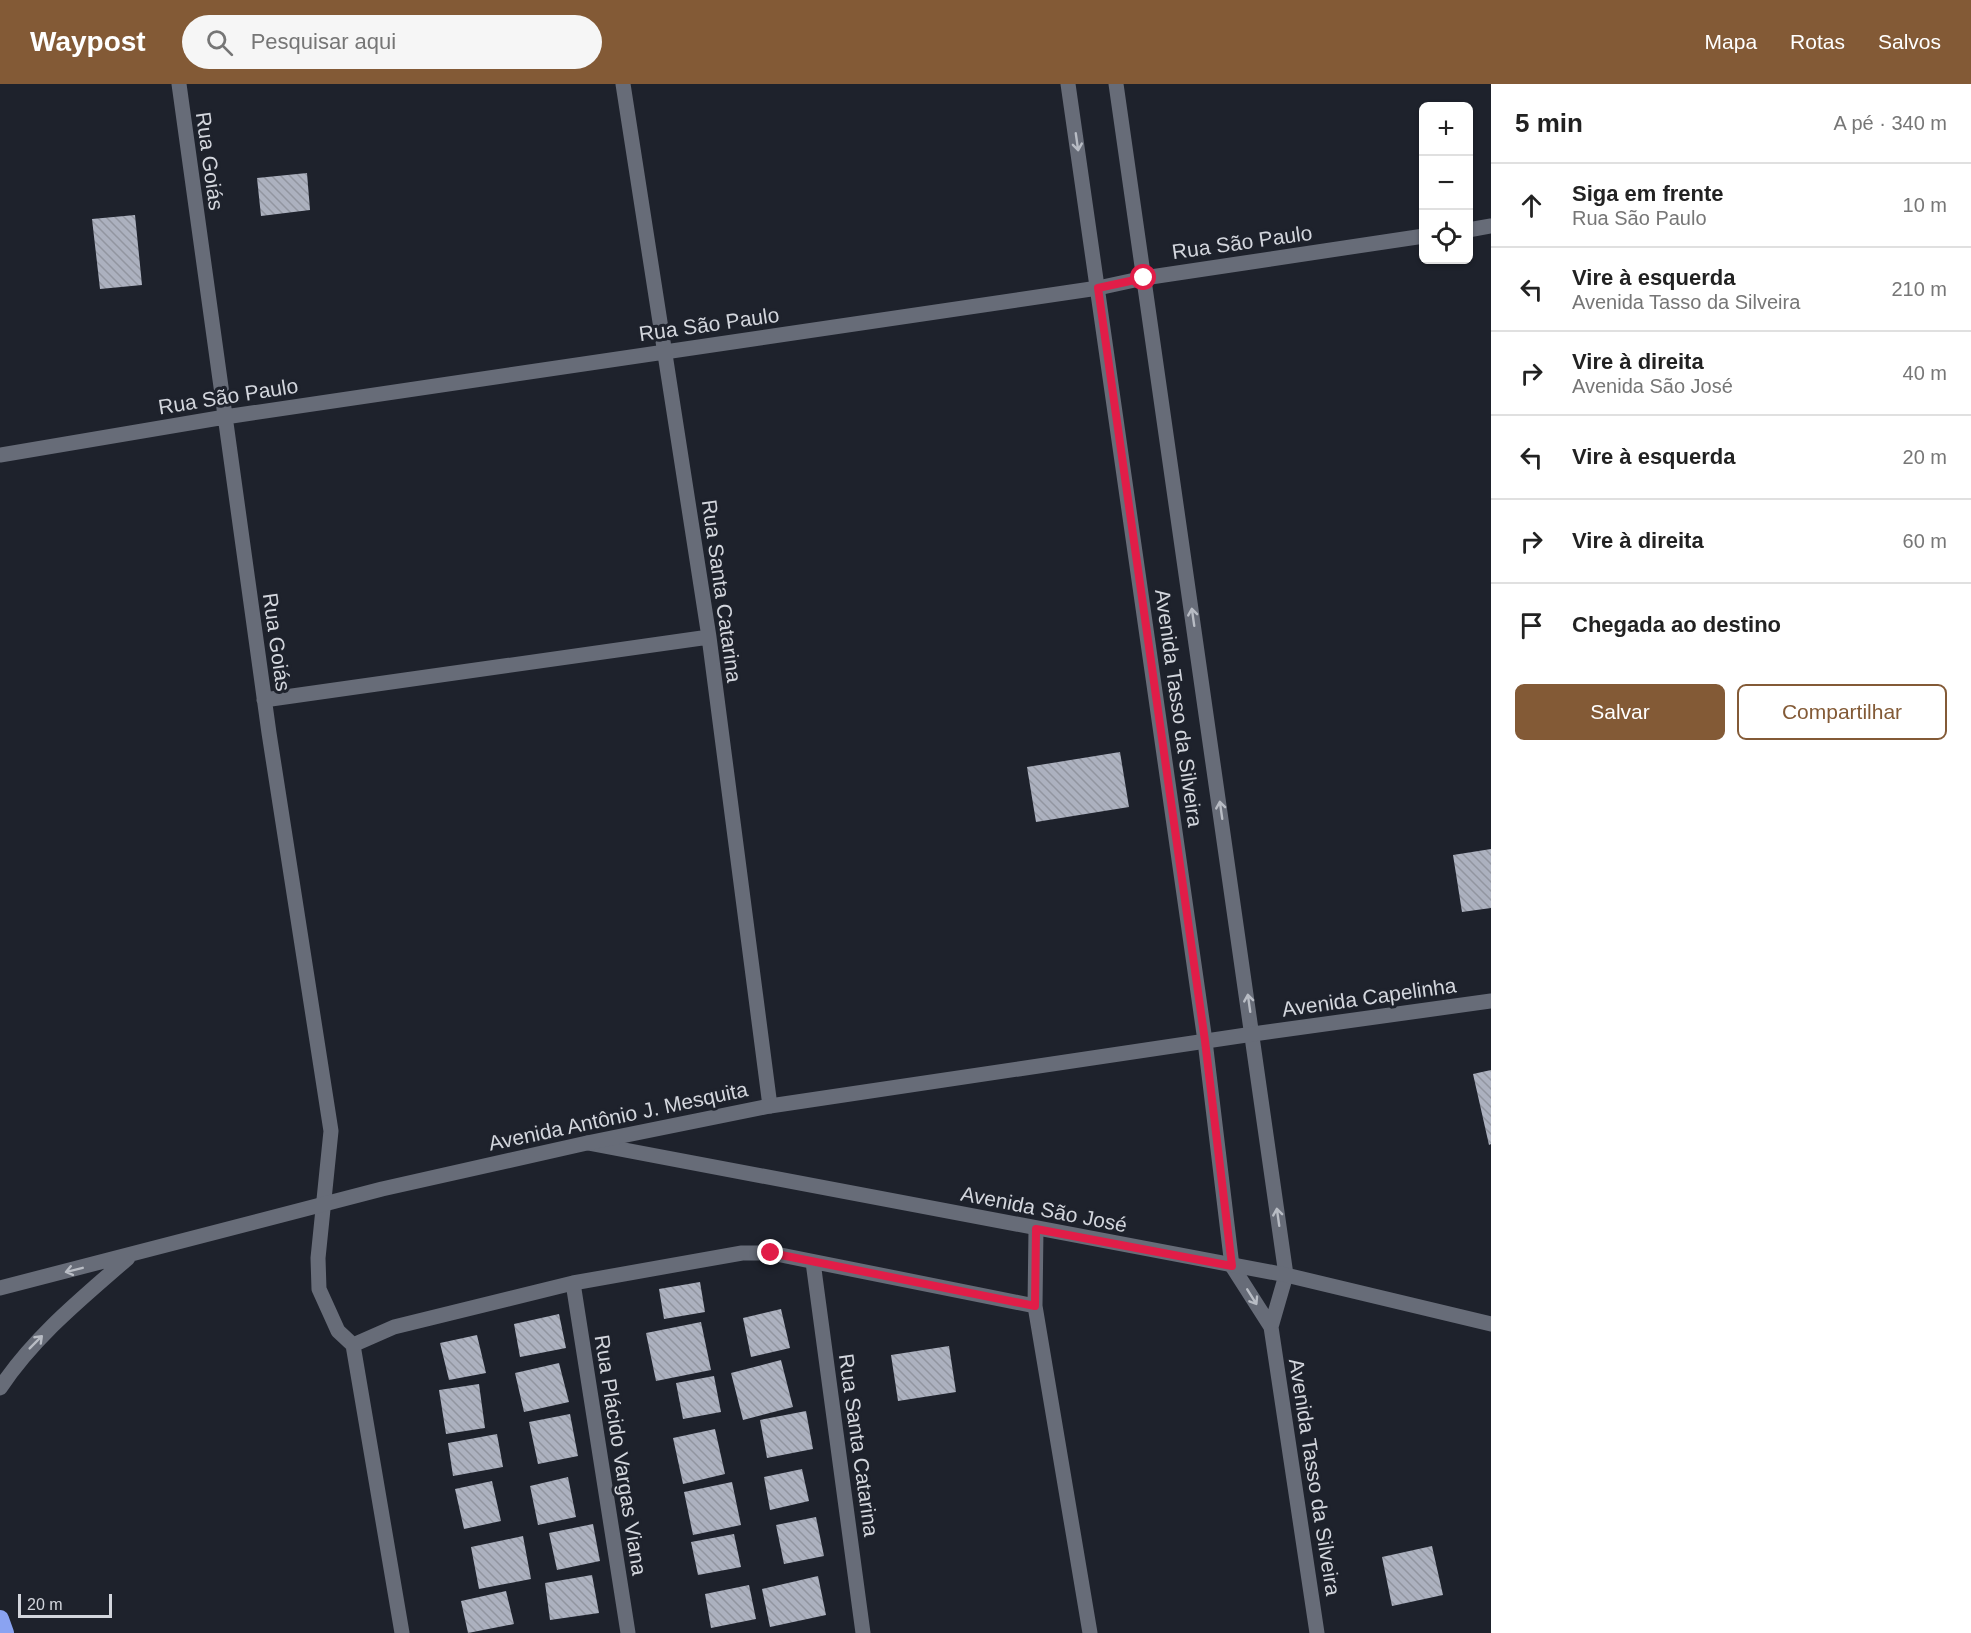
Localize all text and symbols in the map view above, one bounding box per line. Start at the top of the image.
search box [182,15,602,69]
text: Waypost [30,26,146,57]
icon: search [203,26,236,59]
text: Pesquisar aqui [251,29,396,54]
text: Mapa [1705,30,1757,53]
text: Rotas [1790,30,1845,53]
text: Salvos [1878,30,1941,53]
map controls [1419,102,1473,264]
button: + [1419,102,1473,156]
text: 5 min [1515,108,1583,138]
street label: Rua Goiás [192,110,228,212]
text: A pé · 340 m [1834,112,1947,134]
one-way arrow [1071,131,1082,151]
button: − [1419,156,1473,210]
text: Siga em frente [1572,181,1724,206]
icon: ahead [1515,189,1548,222]
text: 10 m [1903,194,1947,216]
text: Rua São Paulo [1572,207,1707,229]
button: locate [1419,210,1473,264]
street label: Rua São Paulo [1170,221,1314,263]
route start [1130,264,1156,290]
text: Vire à esquerda [1572,265,1735,290]
icon: left [1515,273,1548,306]
text: 210 m [1891,278,1947,300]
text: Avenida Tasso da Silveira [1572,291,1800,313]
street label: Rua São Paulo [637,303,781,345]
text: Vire à direita [1572,349,1704,374]
icon: right [1515,357,1548,390]
text: 40 m [1903,362,1947,384]
street label: Rua São Paulo [156,374,300,418]
text: Avenida São José [1572,375,1733,397]
icon: left [1515,441,1548,474]
text: Vire à esquerda [1572,444,1735,469]
text: 20 m [1903,446,1947,468]
street label: Rua Santa Catarina [698,498,746,684]
icon: right [1515,525,1548,558]
text: Vire à direita [1572,528,1704,553]
text: 60 m [1903,530,1947,552]
street label: Avenida Tasso da Silveira [1151,588,1207,829]
street label: Rua Goiás [259,591,295,693]
one-way arrow [1188,608,1199,628]
icon: arrive [1515,609,1548,642]
text: Chegada ao destino [1572,612,1781,637]
button: Salvar [1515,684,1725,740]
button: Compartilhar [1737,684,1947,740]
one-way arrow [1216,801,1227,821]
street label: Avenida Capelinha [1280,973,1458,1021]
one-way arrow [1244,994,1255,1014]
street label: Avenida Antônio J. Mesquita [486,1077,750,1155]
street label: Avenida São José [959,1182,1129,1236]
one-way arrow [1272,1208,1283,1228]
route end [757,1239,783,1265]
one-way arrow [64,1264,83,1276]
one-way arrow [1246,1288,1258,1305]
street label: Rua Plácido Vargas Viana [591,1333,651,1577]
one-way arrow [28,1334,43,1349]
street label: Rua Santa Catarina [835,1352,883,1538]
street label: Avenida Tasso da Silveira [1285,1357,1345,1597]
scale bar [18,1591,112,1618]
text: 20 m [27,1596,63,1613]

